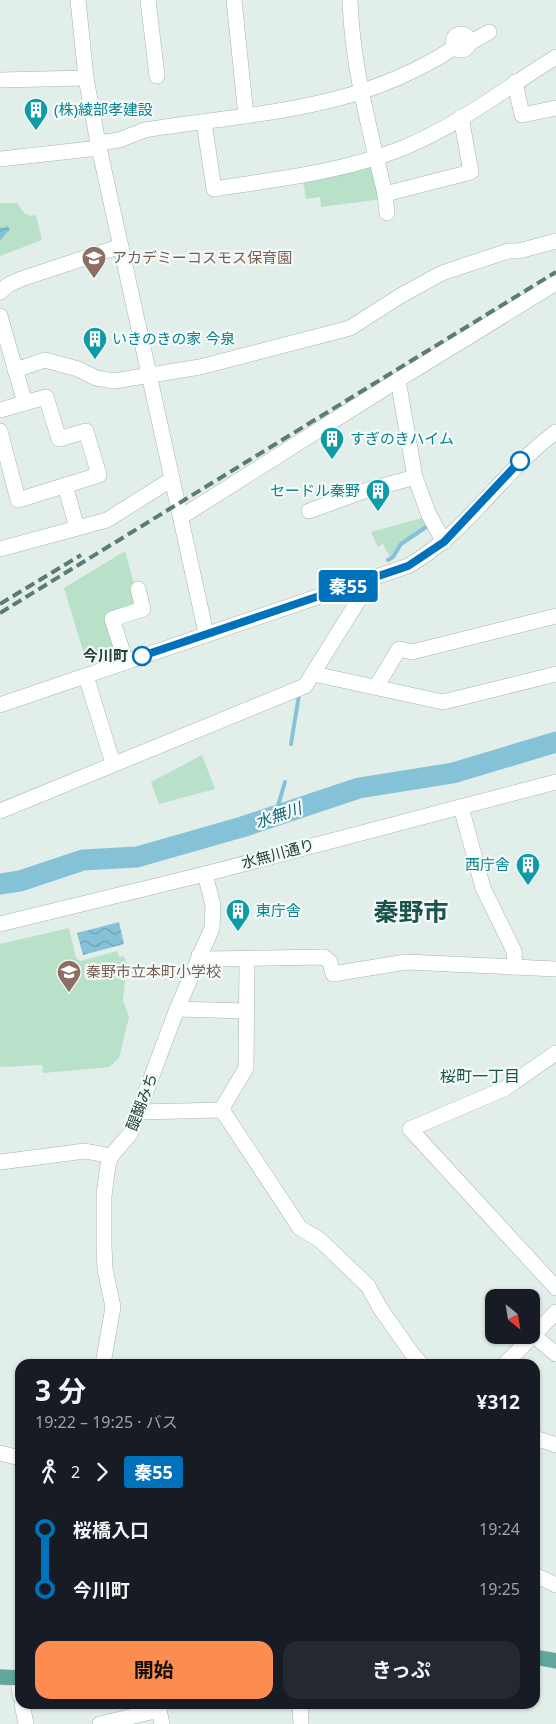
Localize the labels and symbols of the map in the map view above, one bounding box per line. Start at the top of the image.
building icon: (株)綾部孝建設 [23,97,49,131]
place label: (株)綾部孝建設 [54,99,153,119]
school or university icon: アカデミーコスモス保育園 [81,245,107,279]
place label: アカデミーコスモス保育園 [112,247,292,267]
building icon: いきのきの家 今泉 [82,326,108,360]
place label: いきのきの家 今泉 [112,328,235,348]
building icon: すぎのきハイム [319,426,345,460]
place label: すぎのきハイム [350,428,454,448]
unlabelled marker [510,451,530,471]
building icon: セードル秦野 [365,478,391,512]
place label: セードル秦野 [270,480,360,500]
line badge: 秦55 [319,570,377,602]
place label: 今川町 [83,645,128,665]
marker: 今川町 [132,646,152,666]
water label: 水無川 [252,796,306,833]
street label: 水無川通り [239,834,317,872]
building icon: 西庁舎 [515,852,541,886]
place label: 西庁舎 [465,854,510,874]
district label: 秦野市 [373,894,449,928]
building icon: 東庁舎 [225,898,251,932]
place label: 東庁舎 [256,900,301,920]
school or university icon: 秦野市立本町小学校 [56,959,82,993]
place label: 秦野市立本町小学校 [86,961,221,981]
district label: 桜町一丁目 [440,1065,520,1087]
street label: 醍醐みち [121,1070,161,1133]
north arrow [485,1289,540,1344]

